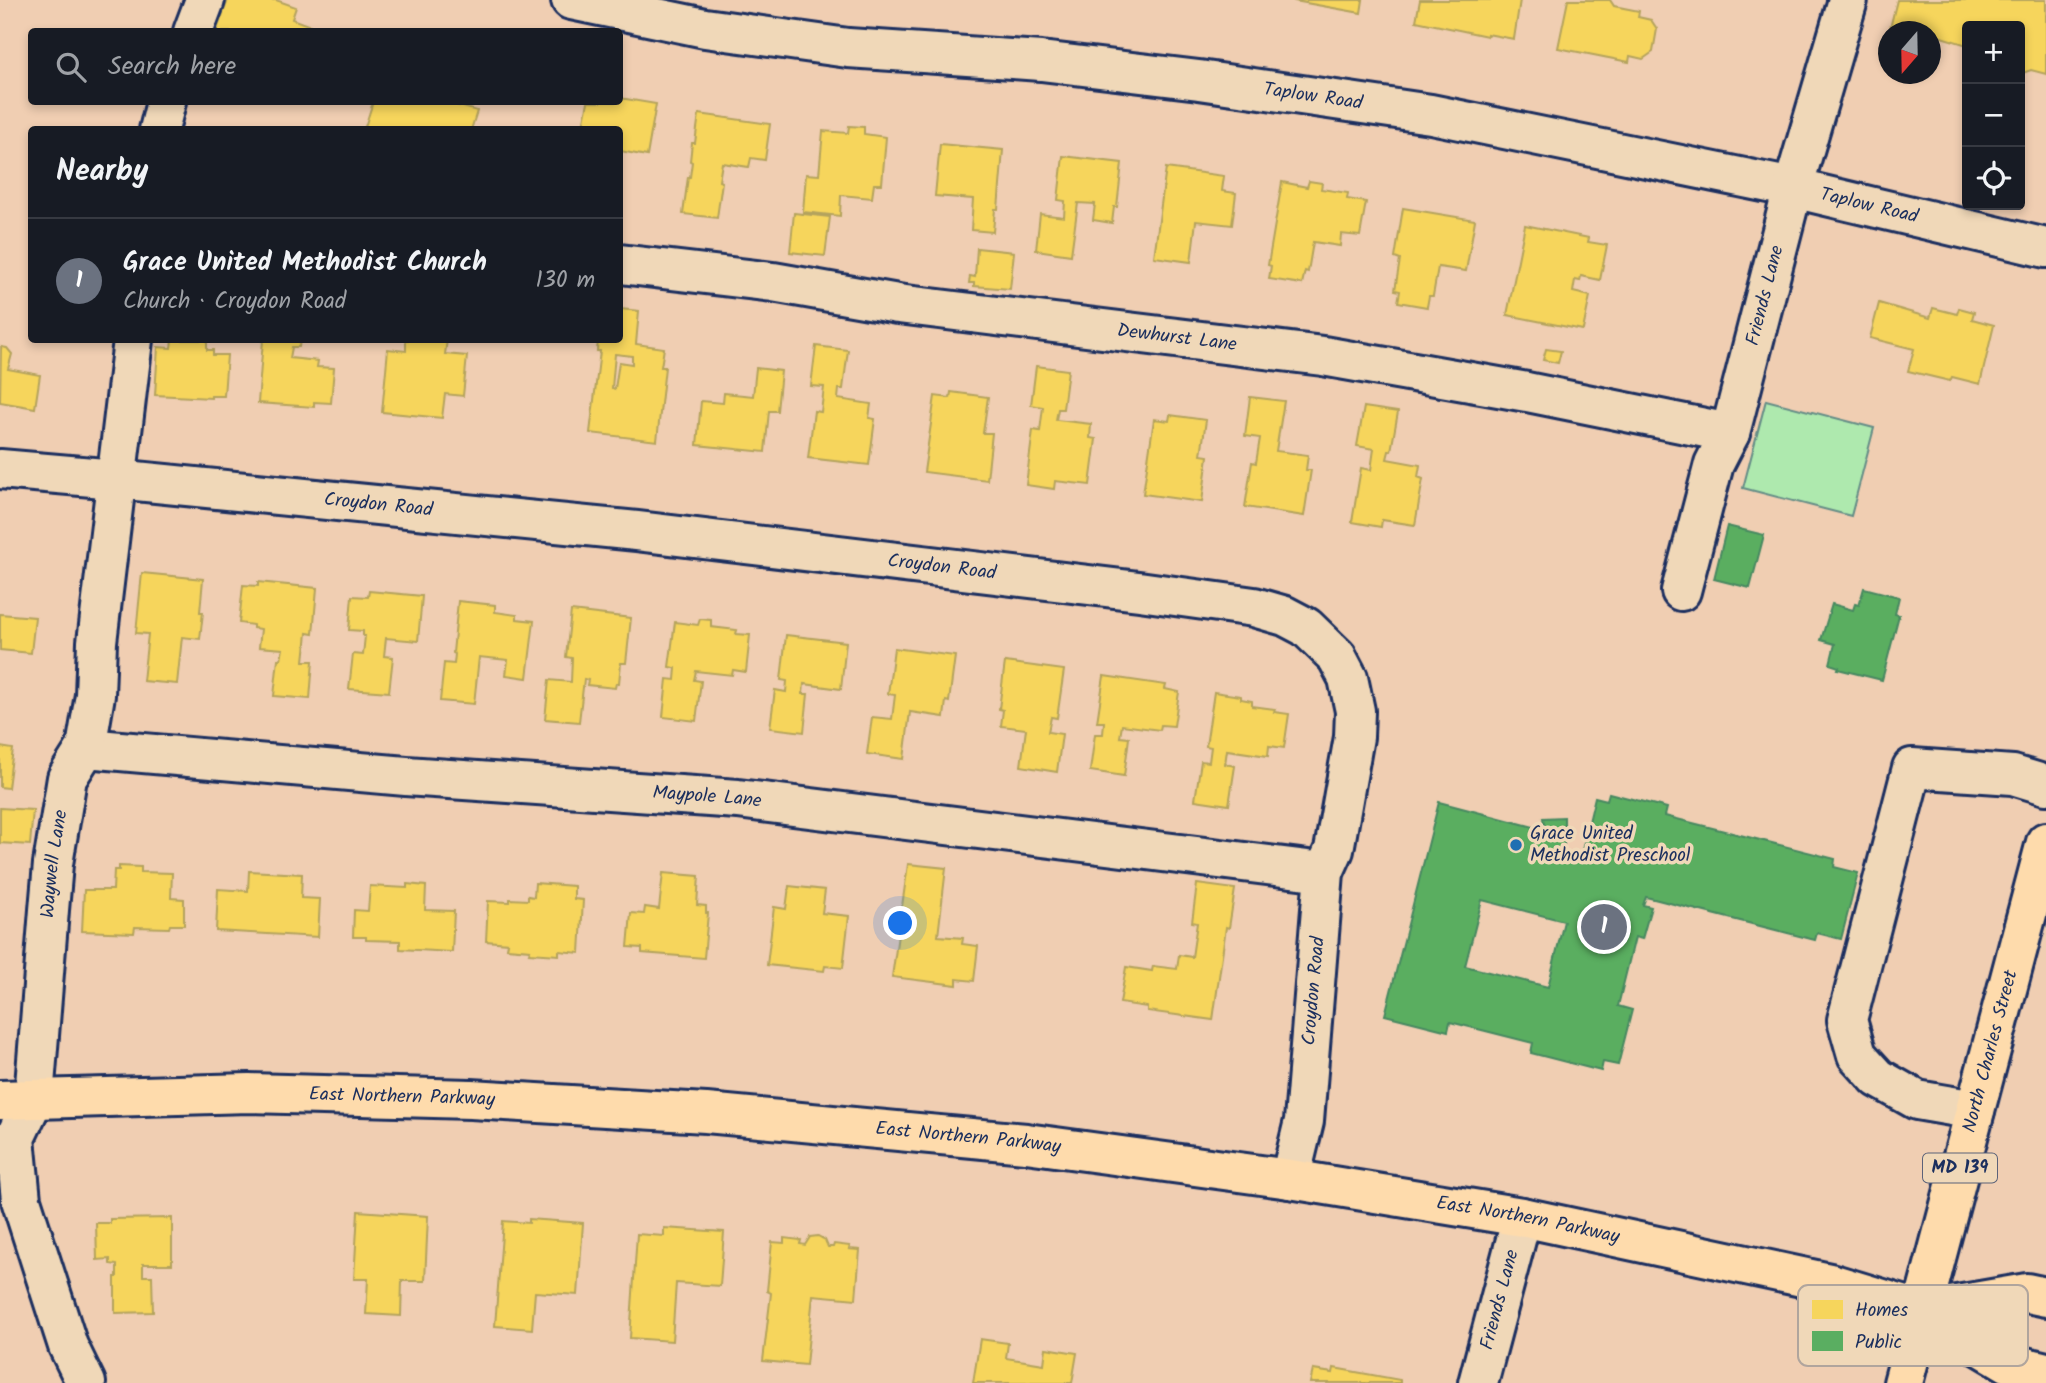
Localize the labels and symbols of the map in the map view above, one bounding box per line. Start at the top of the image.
north arrow [1878,21,1941,84]
street label: Taplow Road [1261,75,1365,119]
street label: Taplow Road [1817,180,1922,232]
street label: Friends Lane [1738,242,1793,349]
street label: Dewhurst Lane [1115,316,1239,360]
street label: Croydon Road [322,485,435,526]
street label: Croydon Road [886,546,998,589]
street label: Maypole Lane [651,778,764,817]
street label: Waywell Lane [33,807,77,919]
place label: Grace United Methodist Preschool [1530,819,1691,871]
marker: Grace United Methodist Preschool [1508,837,1524,853]
pin: 1 [1581,901,1627,953]
your location [883,906,917,940]
street label: Croydon Road [1294,935,1334,1047]
street label: North Charles Street [1955,966,2027,1136]
street label: East Northern Parkway [308,1080,497,1115]
street label: East Northern Parkway [874,1114,1064,1163]
road number: MD 139 [1923,1154,1997,1182]
street label: East Northern Parkway [1434,1188,1624,1253]
street label: Friends Lane [1472,1246,1528,1353]
legend [1798,1285,2028,1366]
text: Homes [1855,1296,1908,1326]
text: Public [1855,1328,1902,1358]

